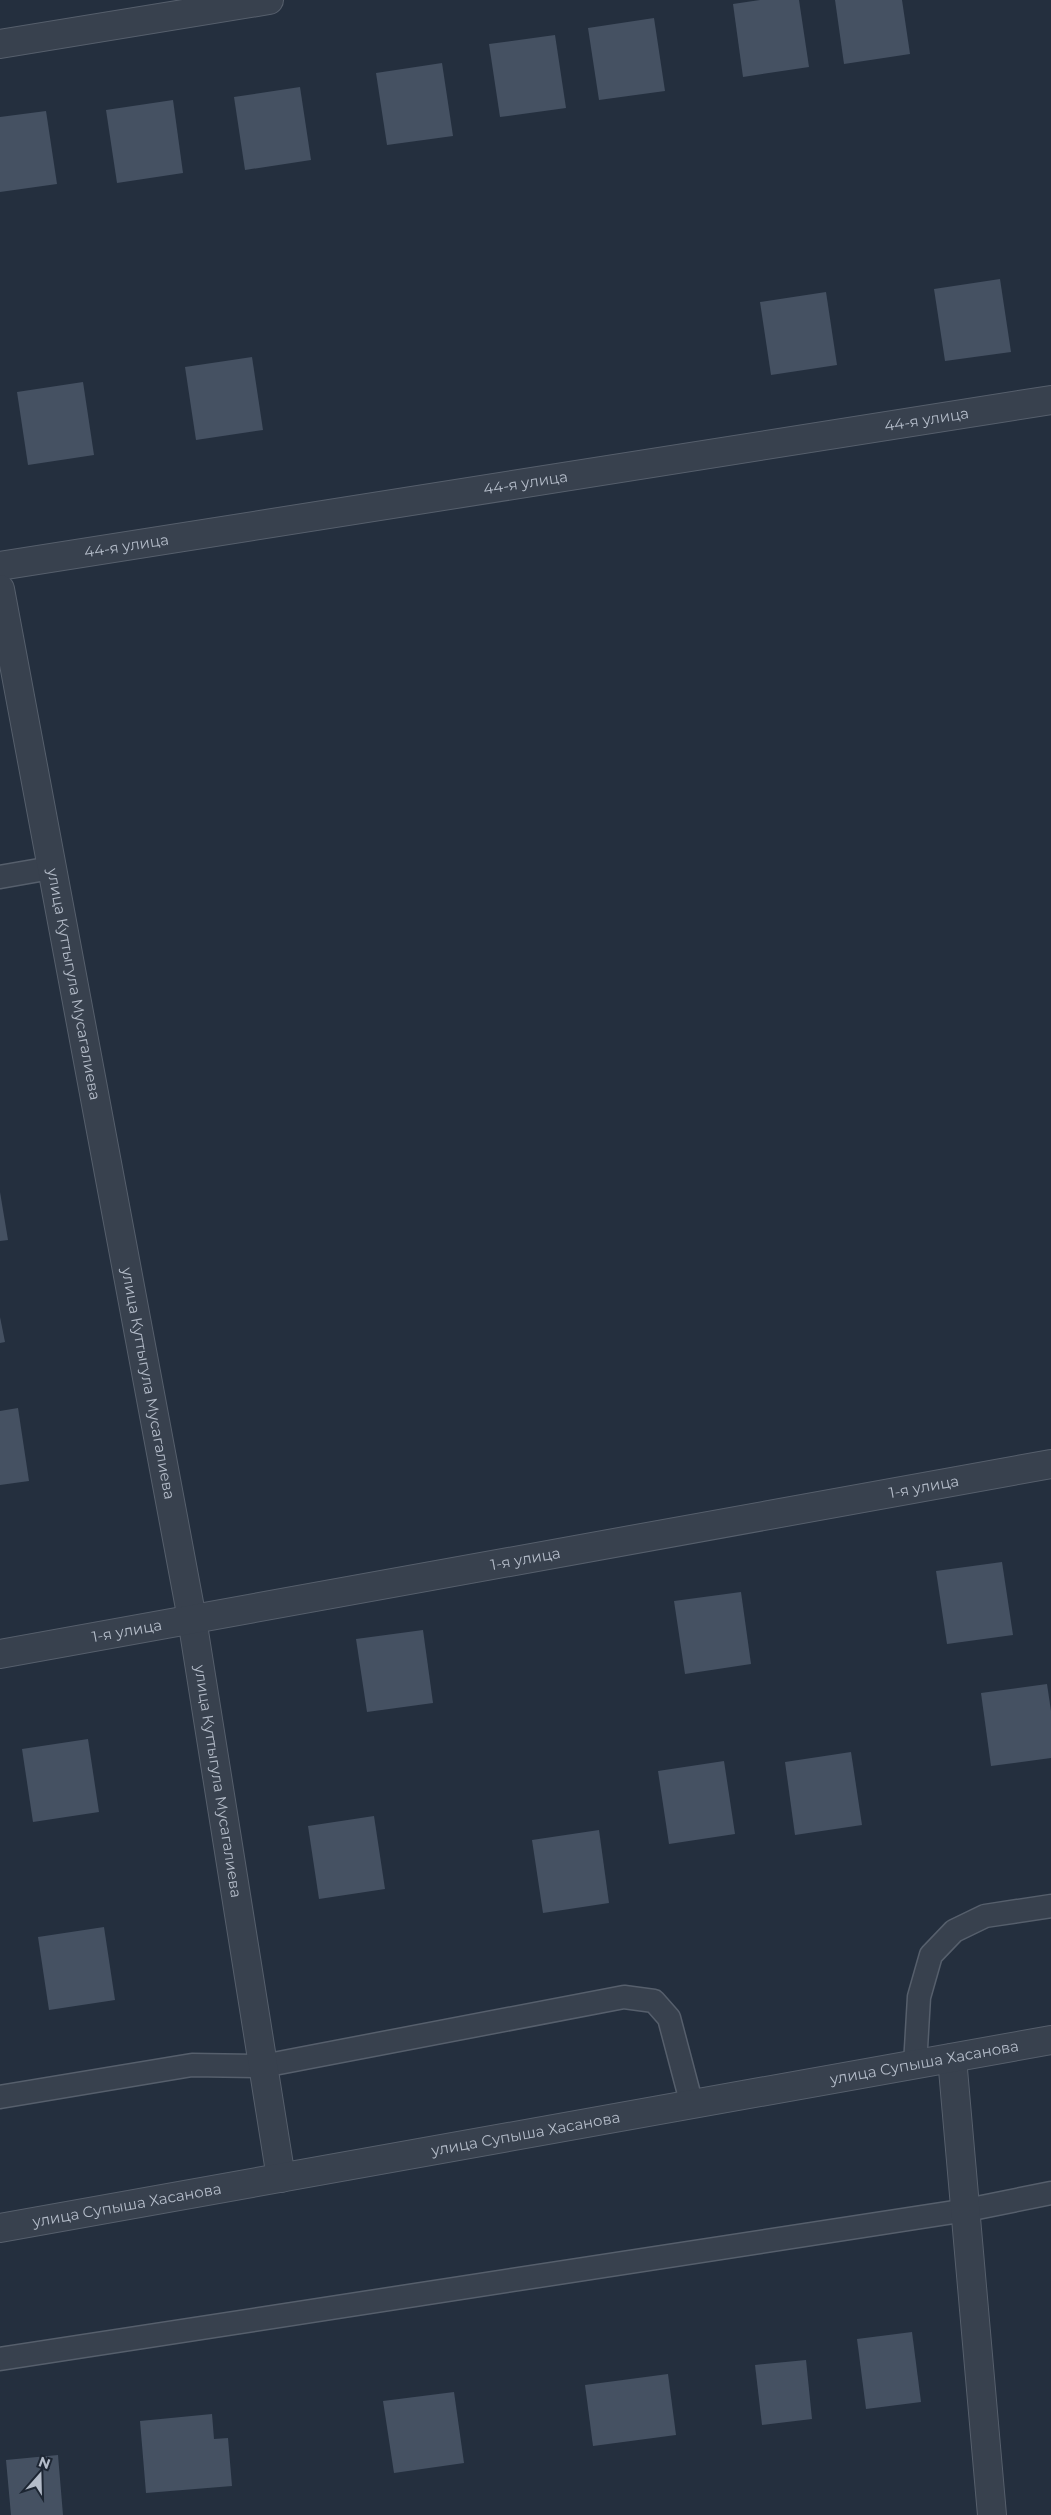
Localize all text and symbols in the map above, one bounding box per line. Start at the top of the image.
street label: 44-я улица [883,403,970,435]
street label: 44-я улица [482,466,569,499]
street label: 44-я улица [83,529,170,562]
street label: улица Куттыгула Мусагалиева [43,866,105,1102]
street label: улица Куттыгула Мусагалиева [117,1265,179,1501]
street label: 1-я улица [887,1471,960,1502]
street label: 1-я улица [489,1543,562,1574]
street label: 1-я улица [90,1615,163,1646]
street label: улица Куттыгула Мусагалиева [190,1662,246,1899]
street label: улица Супыша Хасанова [827,2036,1020,2089]
street label: улица Супыша Хасанова [429,2107,621,2160]
street label: улица Супыша Хасанова [30,2179,223,2231]
north arrow [15,2450,65,2500]
text: N [36,2452,53,2473]

